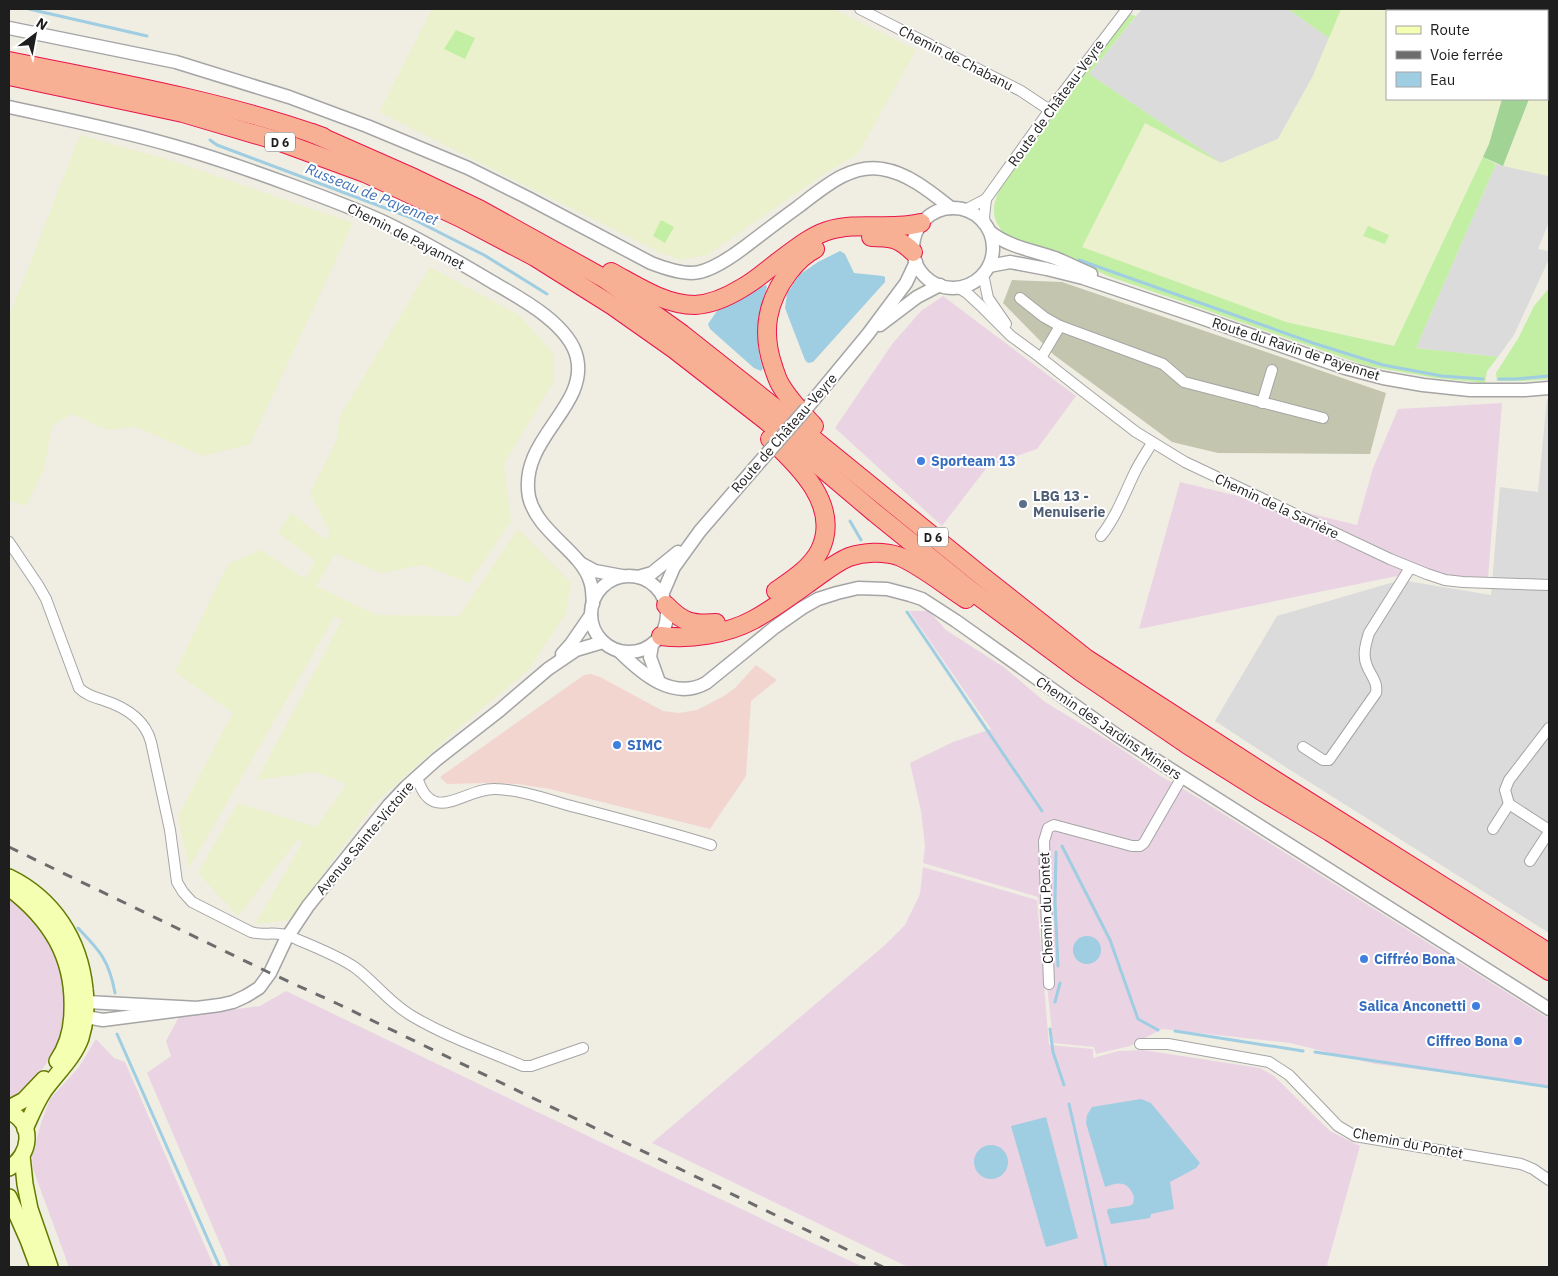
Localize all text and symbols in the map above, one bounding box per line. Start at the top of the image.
north arrow [10,10,60,60]
legend [1386,10,1548,100]
text: N [33,14,51,34]
text: Route [1430,20,1470,39]
street label: Chemin de Chabanu [896,21,1016,95]
street label: Route de Château-Veyre [1004,36,1108,170]
text: Voie ferrée [1430,45,1503,64]
text: Eau [1430,70,1455,89]
road number: D 6 [265,132,295,152]
water label: Russeau de Payennet [303,159,442,230]
street label: Chemin de Payannet [344,199,468,273]
street label: Route du Ravin de Payennet [1210,313,1382,385]
street label: Route de Château-Veyre [727,369,841,496]
place label: Sporteam 13 [931,452,1016,470]
marker: Sporteam 13 [915,455,927,467]
street label: Chemin de la Sarrière [1212,469,1342,543]
place label: LBG 13 - Menuiserie [1033,487,1106,521]
marker: LBG 13 - Menuiserie [1017,498,1029,510]
road number: D 6 [918,528,948,546]
street label: Chemin des Jardins Miniers [1032,672,1186,784]
place label: SIMC [627,736,662,754]
marker: SIMC [611,739,623,751]
street label: Avenue Sainte-Victoire [312,777,418,899]
street label: Chemin du Pontet [1035,852,1057,964]
place label: Ciffréo Bona [1374,950,1456,968]
marker: Ciffréo Bona [1358,953,1370,965]
place label: Salica Anconetti [1359,997,1466,1015]
marker: Salica Anconetti [1470,1000,1482,1012]
place label: Ciffreo Bona [1427,1032,1508,1050]
marker: Ciffreo Bona [1512,1035,1524,1047]
street label: Chemin du Pontet [1351,1123,1465,1163]

